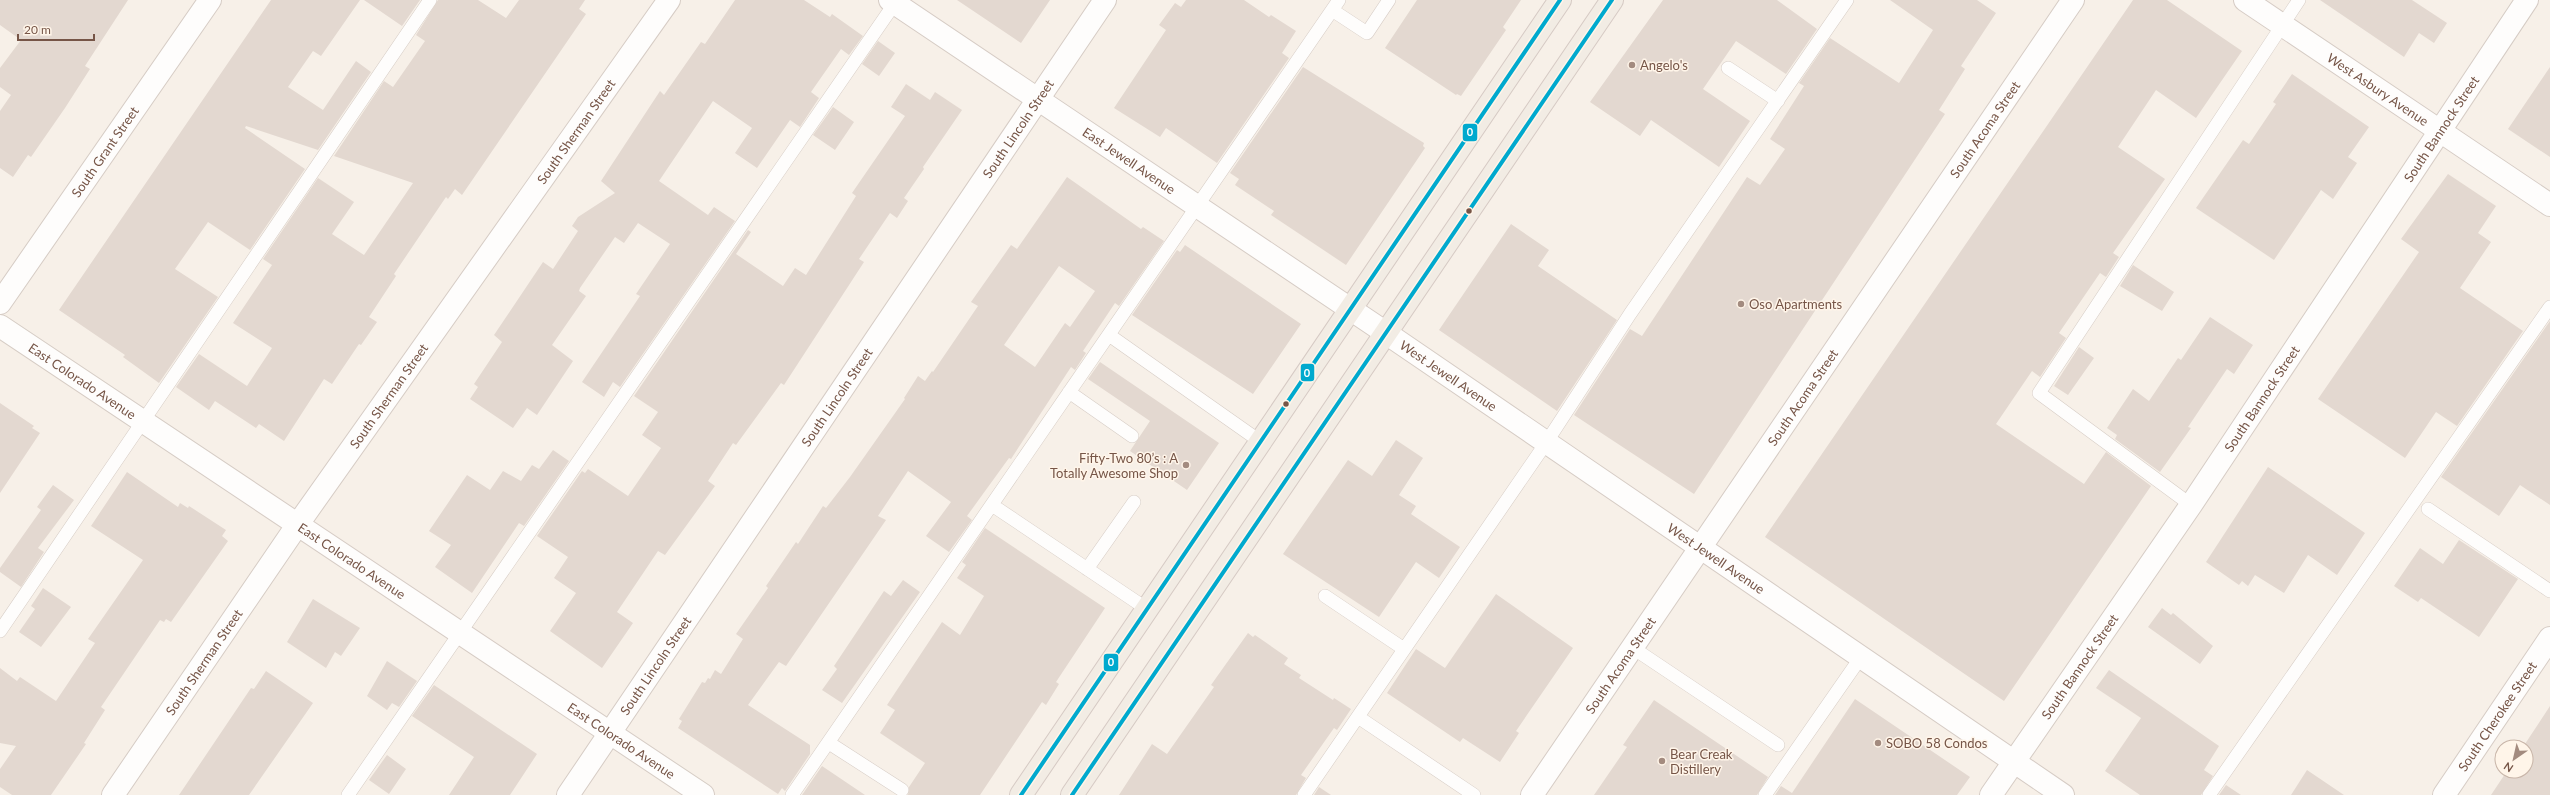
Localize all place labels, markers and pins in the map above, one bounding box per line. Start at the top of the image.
place label: Angelo's [1640,57,1688,73]
marker: Angelo's [1627,60,1637,70]
unlabelled marker [1464,206,1474,216]
place label: Oso Apartments [1749,296,1842,312]
marker: Oso Apartments [1736,299,1746,309]
unlabelled marker [1281,399,1291,409]
place label: Fifty-Two 80’s : A Totally Awesome Shop [1050,450,1178,481]
marker: Fifty-Two 80’s : A Totally Awesome Shop [1181,460,1191,470]
place label: SOBO 58 Condos [1886,735,1988,751]
marker: SOBO 58 Condos [1873,738,1883,748]
place label: Bear Creak Distillery [1670,746,1733,777]
marker: Bear Creak Distillery [1657,756,1667,766]

